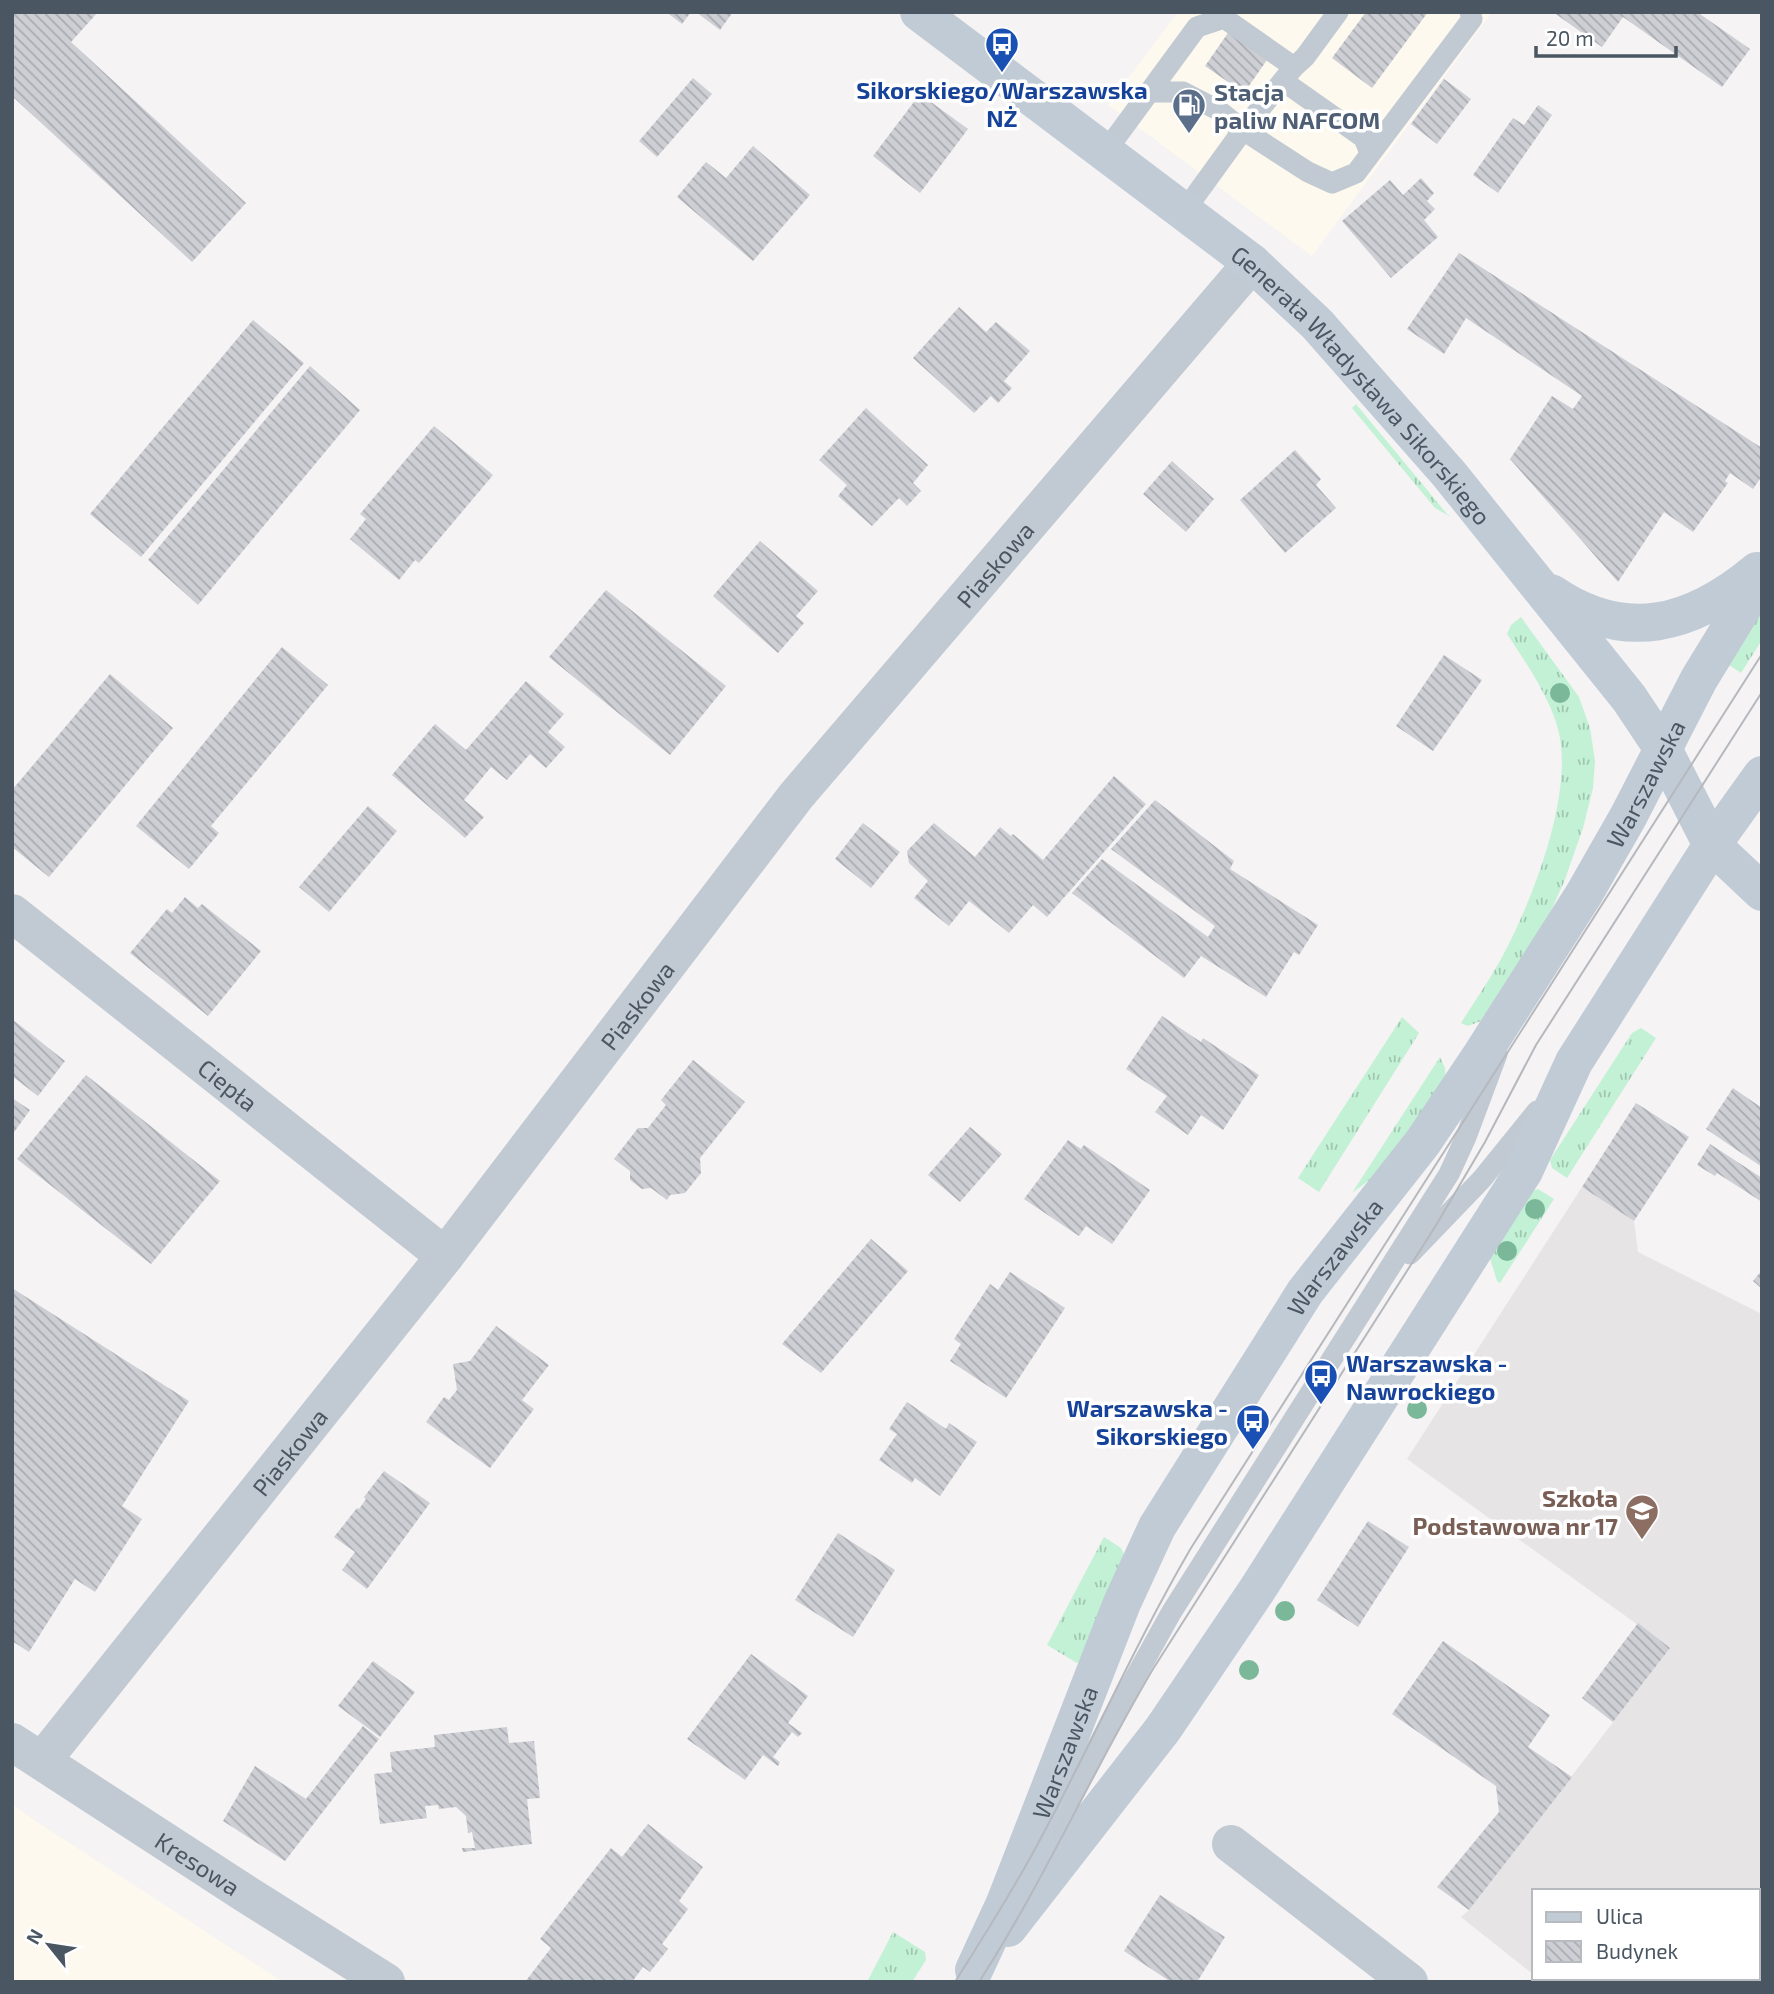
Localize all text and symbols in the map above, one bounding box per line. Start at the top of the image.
scale bar [1536,14,1676,58]
bus stop icon: Sikorskiego/Warszawska NŻ [983,25,1021,74]
text: 20 m [1546,25,1594,50]
place label: Sikorskiego/Warszawska NŻ [856,75,1148,132]
place label: Stacja paliw NAFCOM [1214,77,1380,134]
fuel station icon: Stacja paliw NAFCOM [1170,86,1208,135]
street label: Generała Władysława Sikorskiego [1226,239,1498,530]
street label: Piaskowa [950,515,1039,613]
street label: Warszawska [1599,715,1690,853]
street label: Piaskowa [594,955,680,1055]
street label: Ciepła [193,1052,264,1117]
street label: Warszawska [1280,1192,1388,1320]
place label: Warszawska - Nawrockiego [1346,1348,1507,1405]
bus stop icon: Warszawska - Nawrockiego [1302,1357,1340,1406]
place label: Warszawska - Sikorskiego [1067,1393,1228,1450]
street label: Piaskowa [245,1402,333,1501]
bus stop icon: Warszawska - Sikorskiego [1234,1402,1272,1451]
place label: Szkoła Podstawowa nr 17 [1413,1483,1618,1540]
school or university icon: Szkoła Podstawowa nr 17 [1623,1492,1661,1541]
street label: Warszawska [1025,1681,1103,1823]
street label: Kresowa [150,1825,246,1901]
legend [1532,1889,1760,1980]
text: Ulica [1596,1903,1643,1928]
north arrow [14,1910,84,1980]
text: N [20,1925,47,1948]
text: Budynek [1596,1938,1679,1963]

